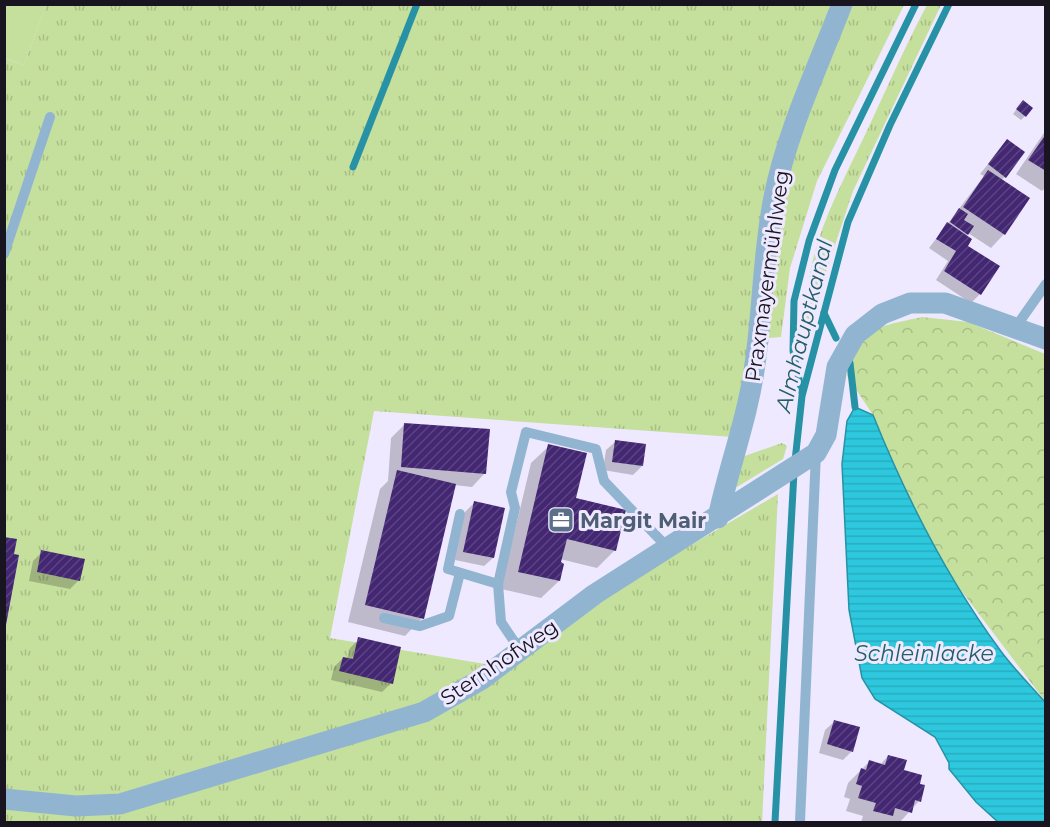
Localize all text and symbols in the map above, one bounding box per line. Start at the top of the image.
street label: Praxmayermühlweg [740,169,794,383]
water label: Almhauptkanal [769,237,838,417]
office icon: Margit Mair [546,505,576,535]
place label: Margit Mair [580,508,706,533]
street label: Sternhofweg [436,614,562,710]
water label: Schleinlacke [854,640,994,667]

